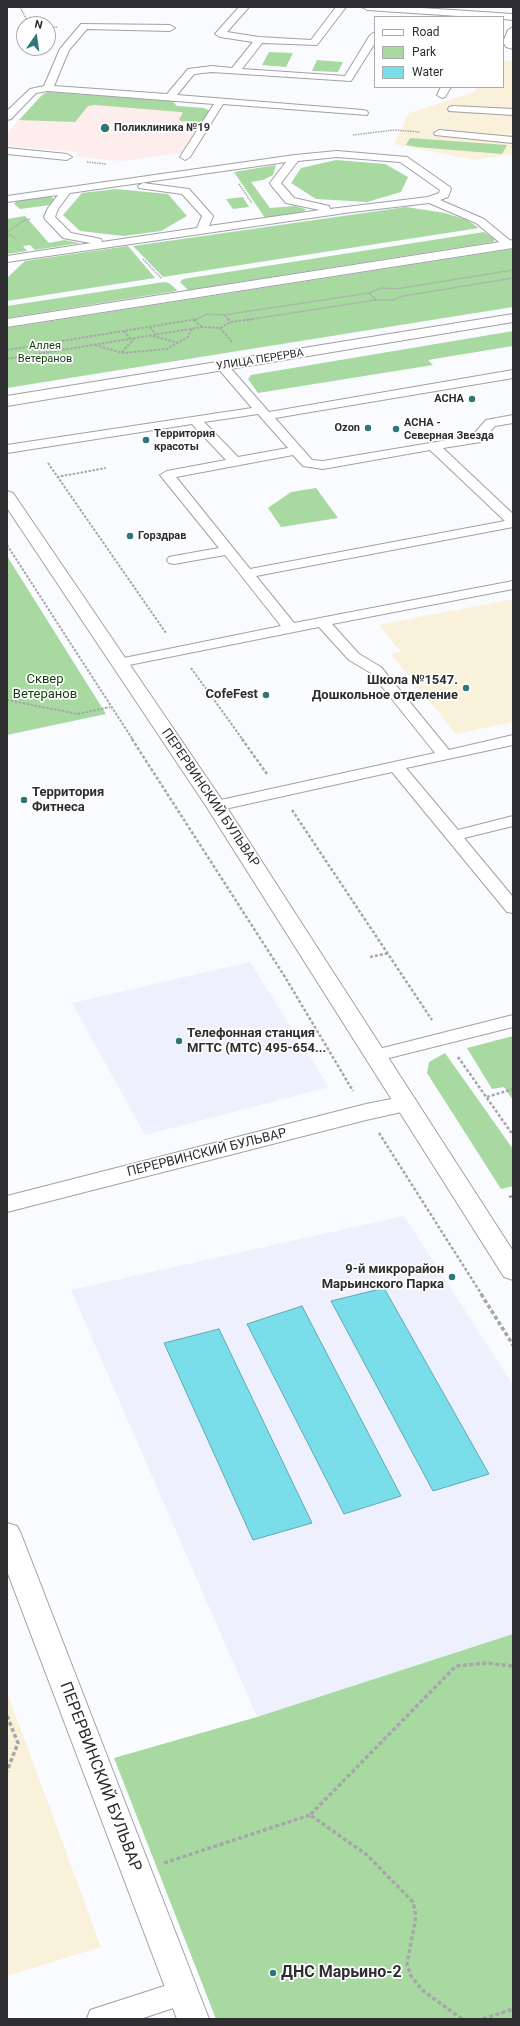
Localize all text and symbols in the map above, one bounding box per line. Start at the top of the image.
north arrow [16,16,56,56]
legend [374,16,504,88]
text: N [33,18,44,32]
text: Road [412,25,440,39]
text: Park [412,45,436,59]
text: Water [412,65,443,79]
place label: Поликлиника №19 [114,121,210,135]
marker: Поликлиника №19 [99,122,111,134]
park label: Аллея Ветеранов [18,339,72,365]
street label: УЛИЦА ПЕРЕРВА [215,347,305,373]
place label: АСНА [434,392,464,406]
marker: АСНА [467,394,477,404]
place label: АСНА - Северная Звезда [404,416,494,442]
place label: Ozon [335,421,360,435]
marker: Ozon [363,423,373,433]
marker: АСНА - Северная Звезда [391,424,401,434]
place label: Территория красоты [154,427,215,453]
marker: Территория красоты [141,435,151,445]
place label: Горздрав [138,529,186,543]
marker: Горздрав [125,531,135,541]
park label: Сквер Ветеранов [13,672,77,703]
place label: Школа №1547. Дошкольное отделение [312,673,458,704]
marker: Школа №1547. Дошкольное отделение [461,683,471,693]
place label: CofeFest [206,687,258,703]
marker: CofeFest [261,690,271,700]
street label: ПЕРЕРВИНСКИЙ БУЛЬВАР [158,726,262,870]
place label: Территория Фитнеса [32,785,104,816]
marker: Территория Фитнеса [19,795,29,805]
place label: Телефонная станция МГТС (МТС) 495-654... [187,1026,326,1057]
marker: Телефонная станция МГТС (МТС) 495-654... [174,1036,184,1046]
street label: ПЕРЕРВИНСКИЙ БУЛЬВАР [126,1126,288,1180]
place label: 9-й микрорайон Марьинского Парка [322,1262,444,1293]
marker: 9-й микрорайон Марьинского Парка [447,1272,457,1282]
street label: ПЕРЕРВИНСКИЙ БУЛЬВАР [55,1679,145,1875]
place label: ДНС Марьино-2 [281,1963,402,1983]
marker: ДНС Марьино-2 [268,1968,278,1978]

